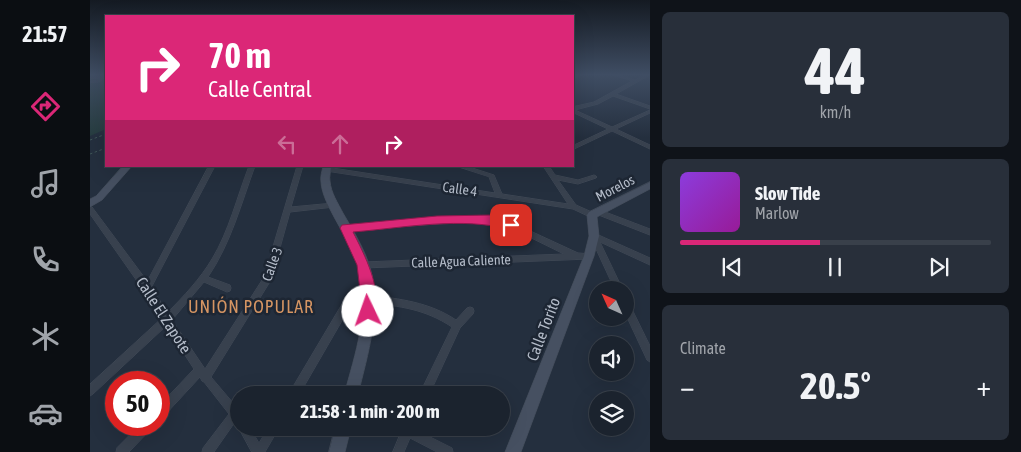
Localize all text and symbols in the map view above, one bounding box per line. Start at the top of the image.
text: 21:57 [22,21,68,47]
text: 44 [805,33,866,108]
icon: right [125,35,190,100]
text: 70 m [208,35,271,75]
text: Calle Central [208,76,312,102]
icon: directions [28,89,63,124]
text: km/h [820,103,851,121]
icon: left [273,130,301,158]
icon: ahead [326,130,354,158]
icon: right [379,130,407,158]
icon: music [28,166,63,201]
street label: Morelos [593,171,637,205]
street label: Calle 4 [442,179,479,199]
text: Slow Tide [755,182,820,204]
pin [490,204,532,246]
text: Marlow [755,204,799,222]
icon: arrive [497,211,525,239]
icon: phone [28,242,63,277]
street label: Calle 3 [259,245,285,283]
street label: Calle Agua Caliente [411,251,511,271]
icon: previous [718,253,746,281]
icon: pause [821,253,849,281]
icon: next [925,253,953,281]
street label: Calle El Zapote [132,274,195,357]
north arrow [589,281,634,326]
map controls [589,281,634,436]
position arrow [341,284,393,336]
street label: Calle Torito [523,295,563,363]
district label: UNIÓN POPULAR [188,296,314,317]
icon: climate [28,319,63,354]
button: sound [589,336,634,381]
text: Climate [680,339,726,357]
text: 20.5° [800,364,871,407]
text: − [680,370,695,402]
text: + [976,370,991,402]
speed limit sign: 50 [105,371,170,436]
button: layers [589,391,634,436]
icon: car [28,396,63,431]
text: 21:58 · 1 min · 200 m [300,400,440,422]

